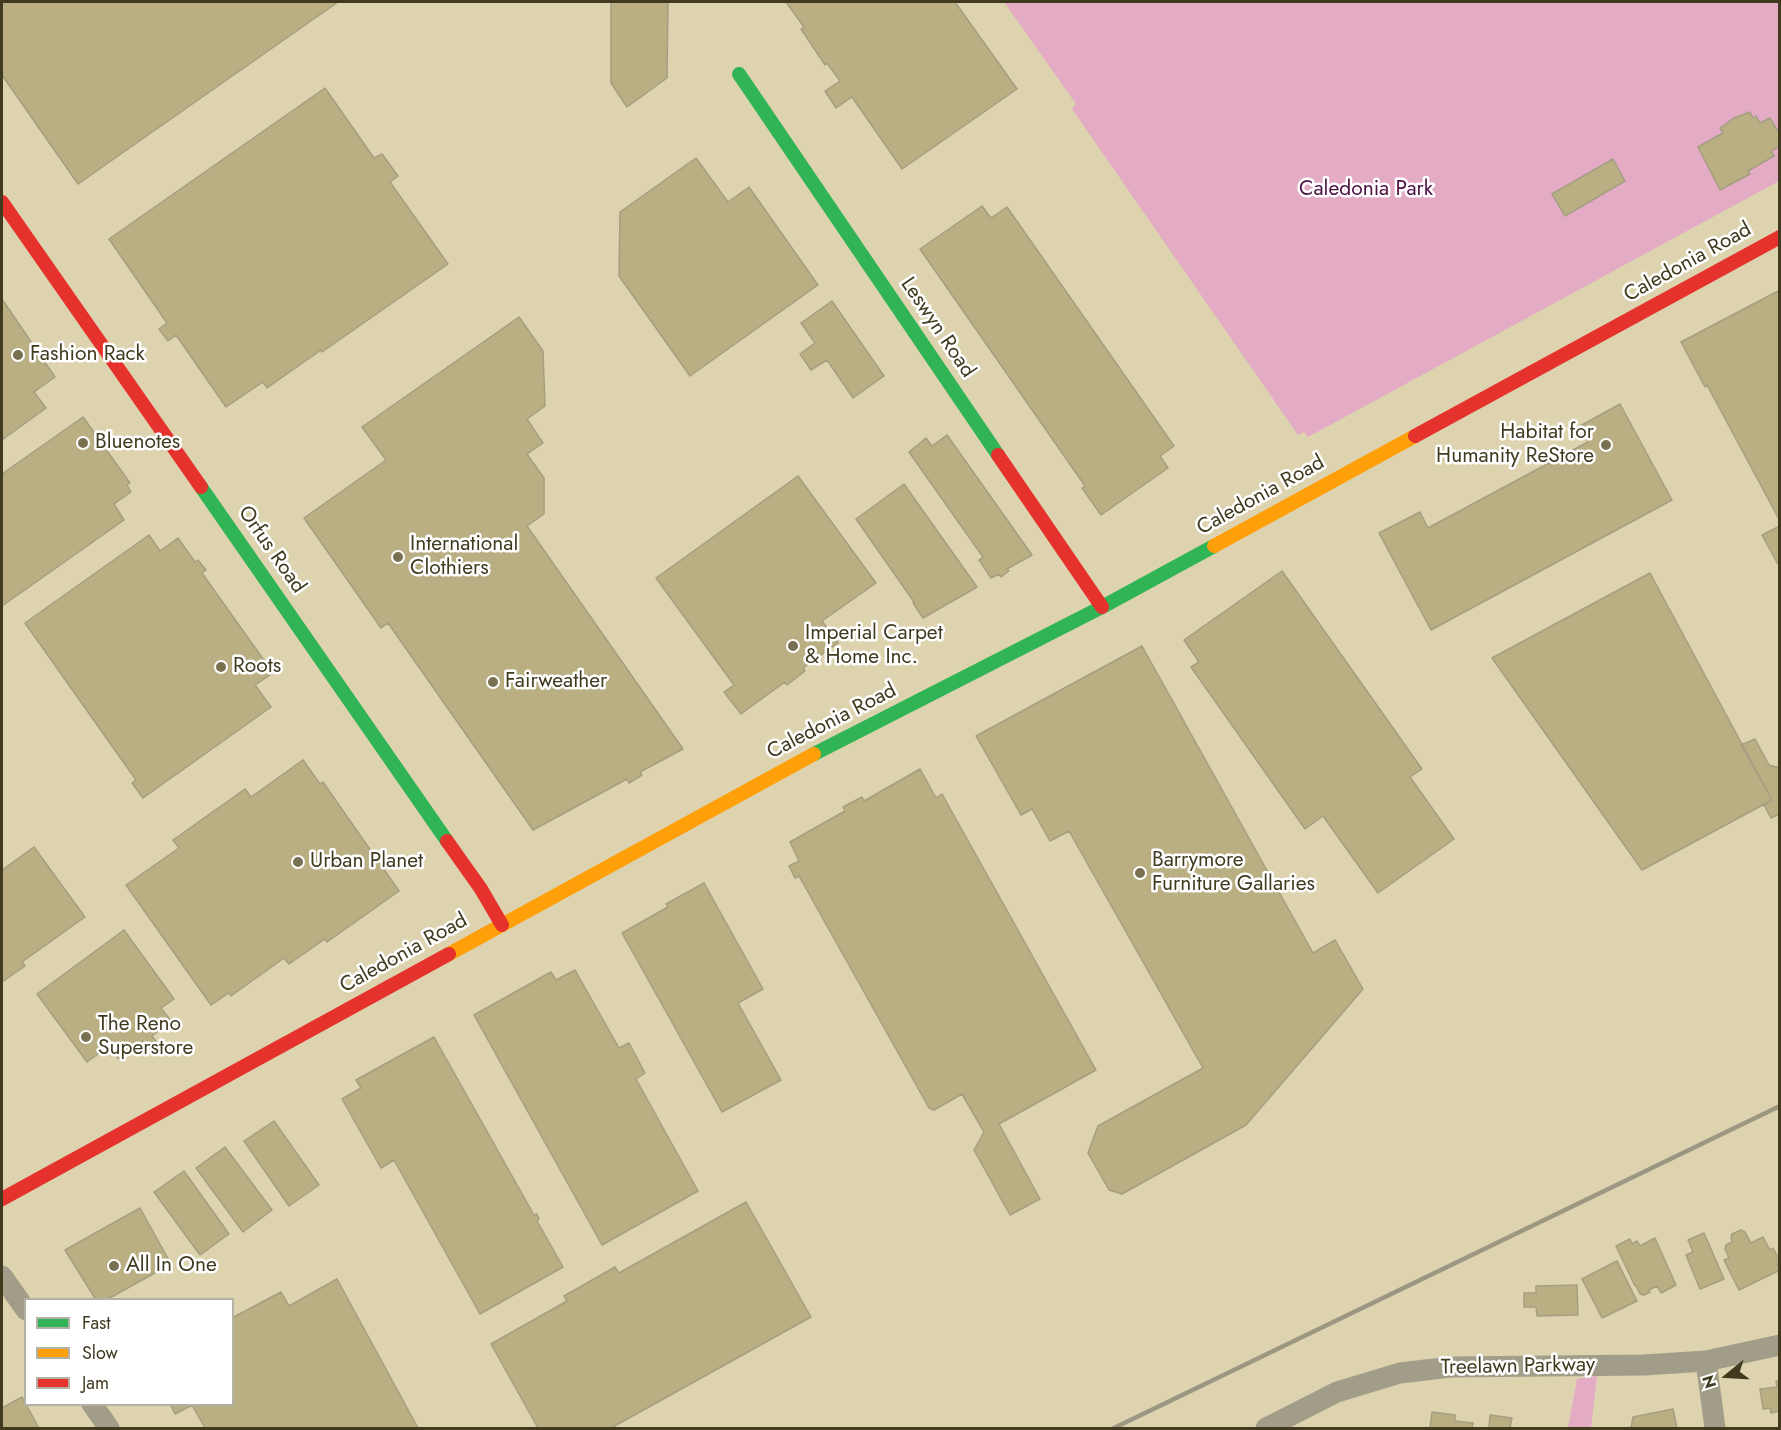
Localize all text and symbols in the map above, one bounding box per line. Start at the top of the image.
park label: Caledonia Park [1299,177,1433,203]
street label: Caledonia Road [1620,218,1756,308]
street label: Leswyn Road [894,273,980,383]
place label: Fashion Rack [30,342,145,368]
marker: Fashion Rack [11,348,25,362]
place label: Habitat for Humanity ReStore [1436,420,1594,470]
place label: Bluenotes [95,430,180,456]
marker: Bluenotes [76,436,90,450]
marker: Habitat for Humanity ReStore [1599,438,1613,452]
street label: Caledonia Road [1193,451,1329,541]
street label: Orfus Road [232,501,310,599]
place label: International Clothiers [410,532,518,582]
marker: International Clothiers [391,550,405,564]
place label: Imperial Carpet & Home Inc. [805,621,943,671]
marker: Imperial Carpet & Home Inc. [786,639,800,653]
place label: Roots [233,654,281,680]
marker: Roots [214,660,228,674]
place label: Fairweather [505,669,607,695]
marker: Fairweather [486,675,500,689]
street label: Caledonia Road [763,679,901,765]
place label: Barrymore Furniture Gallaries [1152,848,1315,898]
place label: Urban Planet [310,849,423,875]
marker: Urban Planet [291,855,305,869]
marker: Barrymore Furniture Gallaries [1133,866,1147,880]
street label: Caledonia Road [336,909,472,999]
place label: The Reno Superstore [98,1012,193,1062]
marker: The Reno Superstore [79,1030,93,1044]
place label: All In One [126,1253,217,1279]
marker: All In One [107,1259,121,1273]
legend [24,1298,234,1406]
text: Fast [82,1310,111,1336]
text: Slow [82,1340,118,1366]
north arrow [1697,1346,1757,1406]
street label: Treelawn Parkway [1441,1353,1595,1381]
text: Jam [82,1370,109,1396]
text: N [1697,1372,1722,1391]

